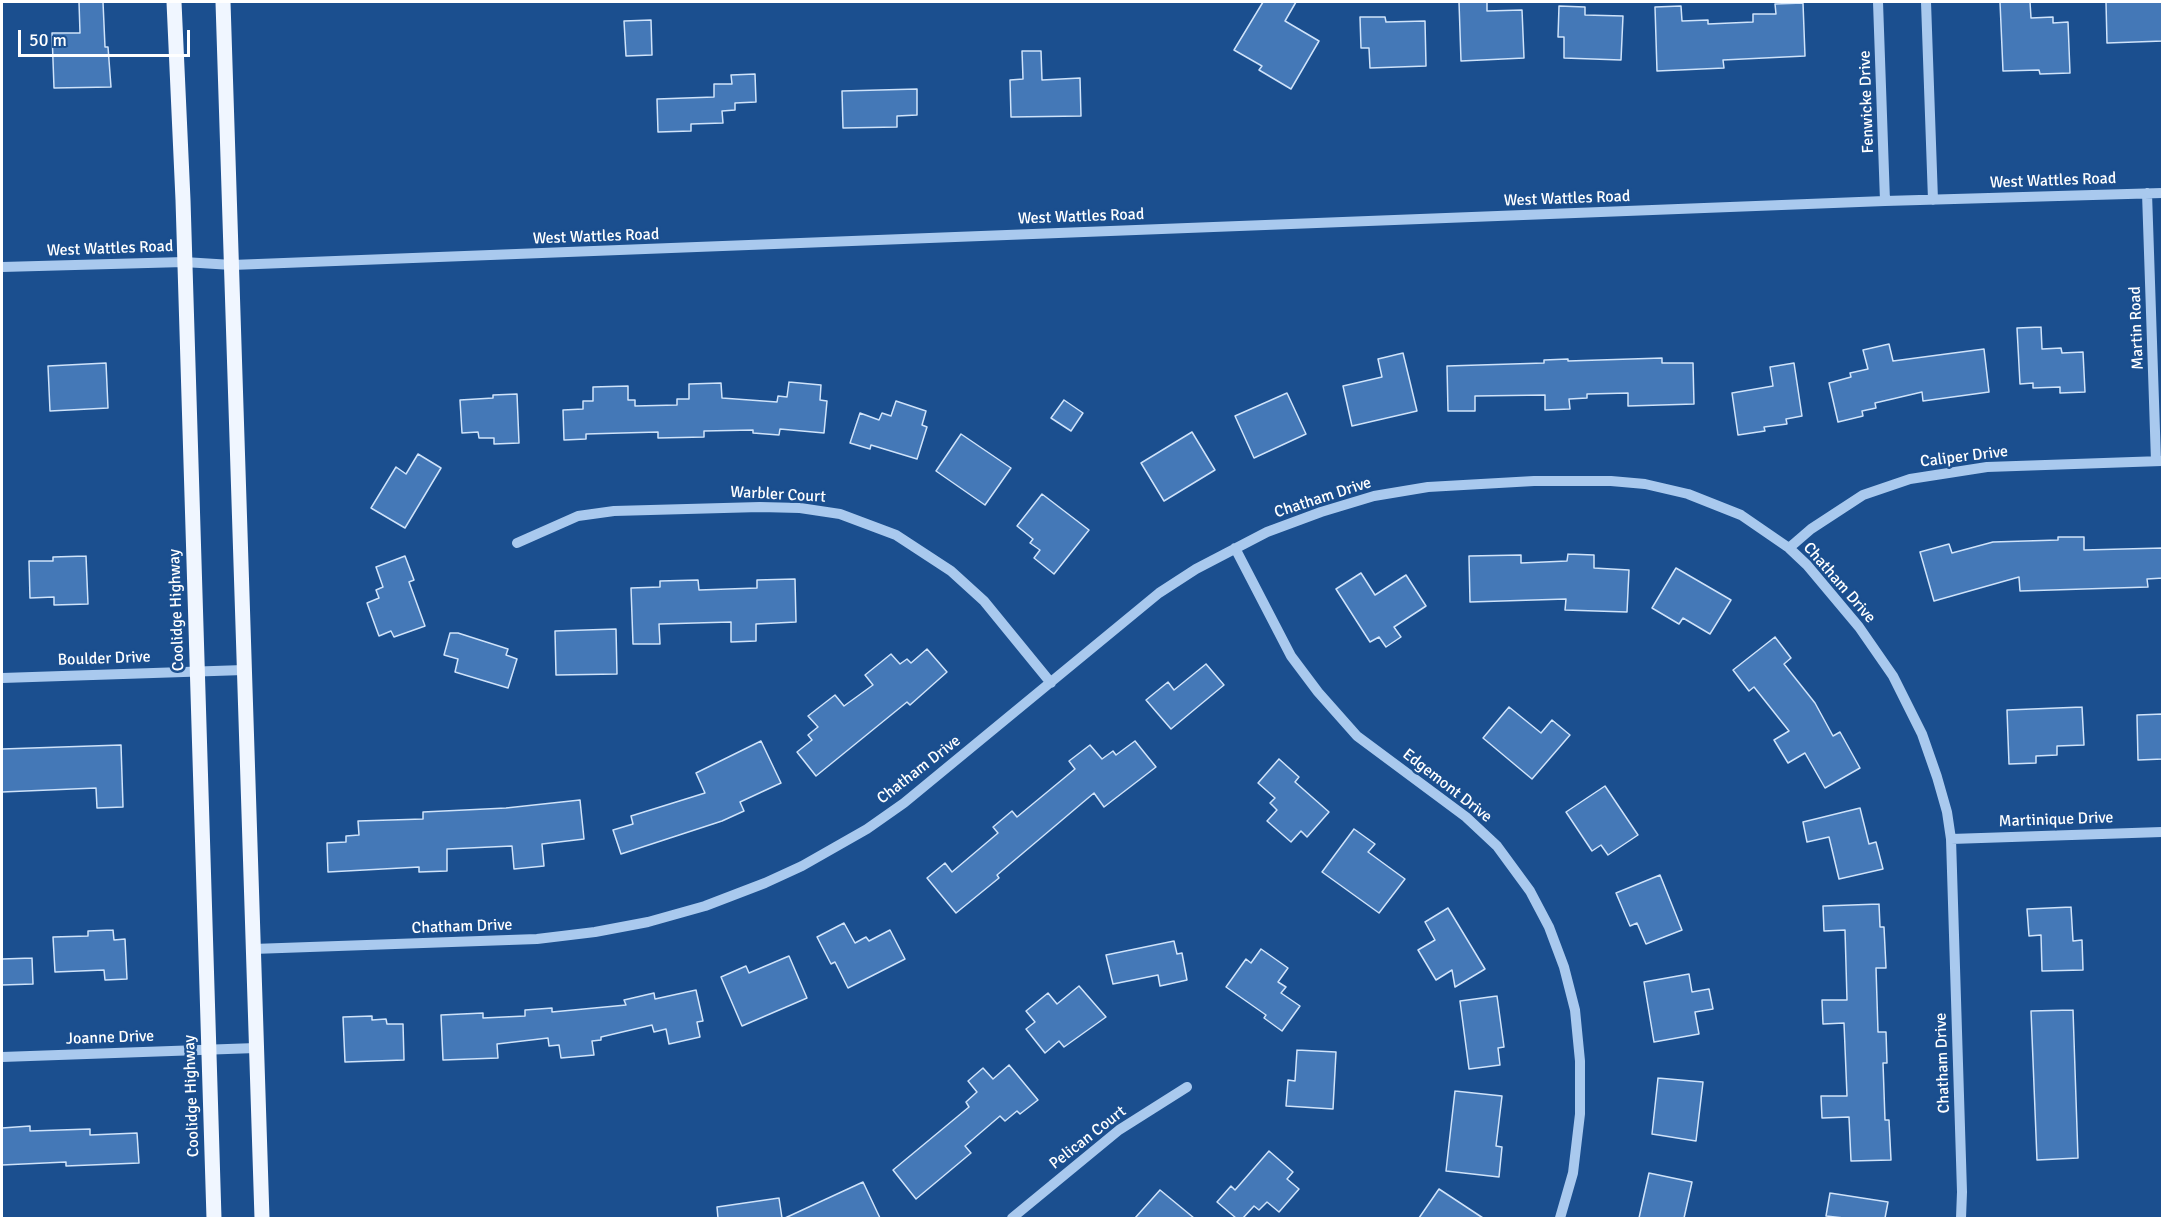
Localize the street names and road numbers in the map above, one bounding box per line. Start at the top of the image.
street label: Fenwicke Drive [1856,50,1878,154]
street label: West Wattles Road [1989,169,2117,193]
street label: West Wattles Road [1503,187,1631,211]
street label: West Wattles Road [1017,205,1145,229]
street label: West Wattles Road [532,225,660,249]
street label: West Wattles Road [46,237,174,261]
street label: Martin Road [2126,286,2148,370]
street label: Caliper Drive [1919,442,2009,472]
street label: Chatham Drive [1272,473,1374,523]
street label: Warbler Court [730,483,826,507]
street label: Chatham Drive [1799,539,1879,627]
street label: Coolidge Highway [165,548,189,672]
street label: Boulder Drive [57,648,151,670]
street label: Chatham Drive [873,731,965,809]
street label: Edgemont Drive [1398,745,1496,827]
street label: Martinique Drive [1998,808,2114,832]
street label: Chatham Drive [411,916,513,938]
street label: Chatham Drive [1932,1012,1954,1114]
street label: Joanne Drive [66,1027,154,1049]
street label: Coolidge Highway [180,1034,204,1158]
street label: Pelican Court [1046,1102,1130,1174]

